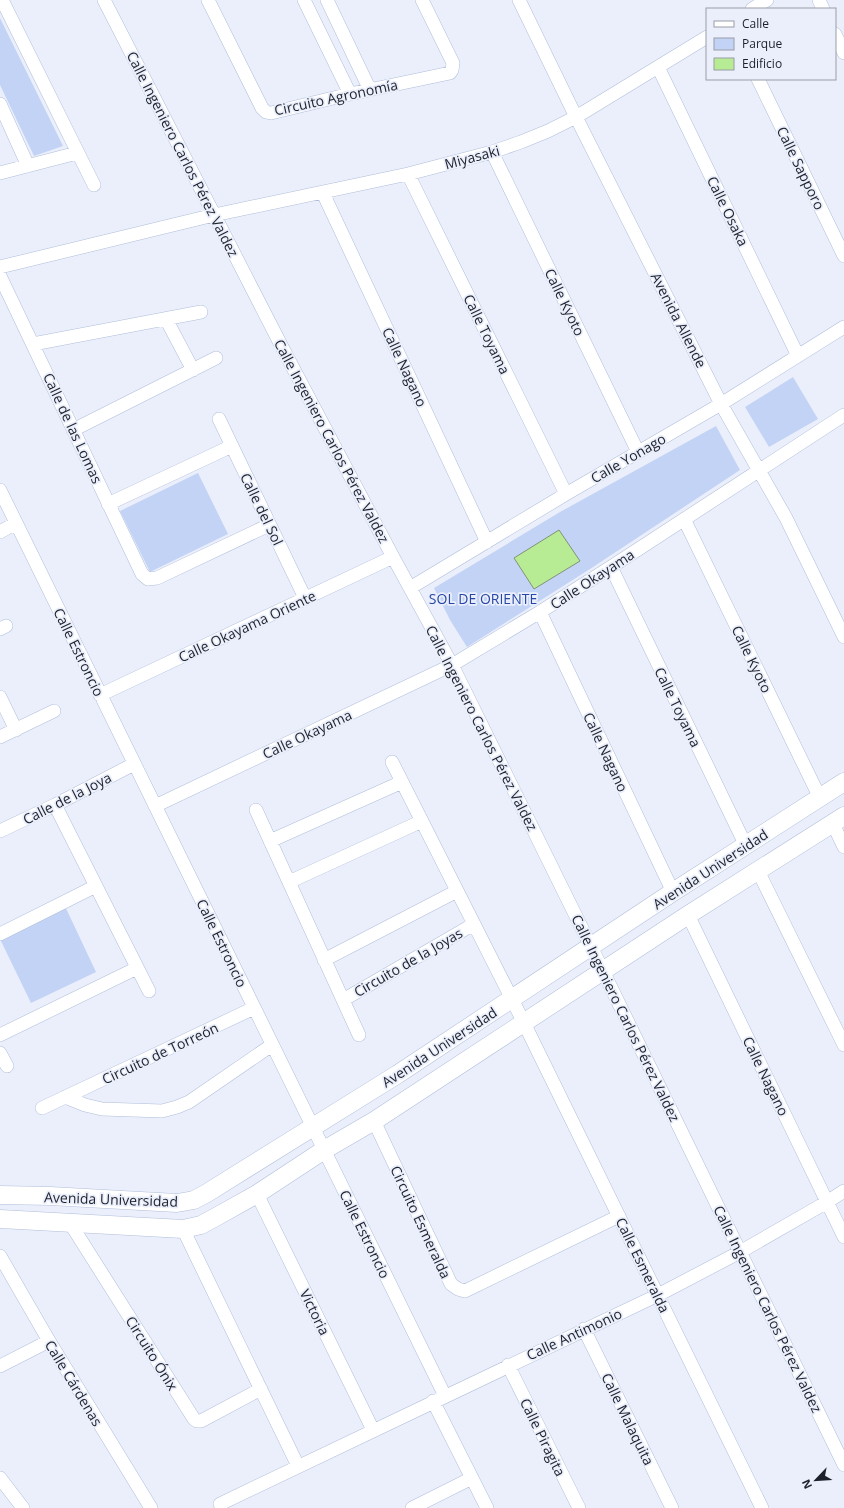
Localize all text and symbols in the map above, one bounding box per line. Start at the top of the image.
legend [706,8,836,80]
text: Calle [742,15,769,32]
text: Parque [742,35,782,52]
street label: Calle Ingeniero Carlos Pérez Valdez [123,48,243,260]
text: Edificio [742,55,782,72]
street label: Circuito Agronomía [272,75,400,119]
street label: Calle Sapporo [773,123,829,213]
street label: Miyasaki [442,141,502,173]
street label: Calle Osaka [703,173,753,249]
street label: Calle Kyoto [541,265,589,339]
street label: Avenida Allende [647,269,711,371]
street label: Calle Toyama [459,291,515,377]
street label: Calle Nagano [378,324,432,410]
street label: Calle Ingeniero Carlos Pérez Valdez [270,336,394,547]
street label: Calle de las Lomas [39,370,107,487]
street label: Calle Yonago [587,429,669,487]
street label: Calle del Sol [236,470,288,548]
street label: Calle Okayama [546,545,638,613]
street label: Calle Okayama Oriente [175,586,319,666]
park label: SOL DE ORIENTE [429,589,537,608]
street label: Calle Estroncio [49,605,109,699]
street label: Calle Ingeniero Carlos Pérez Valdez [422,622,542,834]
street label: Calle Kyoto [728,622,776,696]
street label: Calle Toyama [650,664,706,750]
street label: Calle Okayama [259,705,355,763]
street label: Calle Nagano [579,709,633,795]
street label: Calle de la Joya [19,767,115,829]
street label: Avenida Universidad [649,825,771,913]
street label: Calle Estroncio [192,896,252,990]
street label: Calle Ingeniero Carlos Pérez Valdez [567,911,685,1125]
street label: Circuito de la Joyas [350,923,466,1001]
street label: Avenida Universidad [378,1003,500,1091]
street label: Circuito de Torreón [99,1018,221,1088]
street label: Calle Nagano [739,1033,793,1119]
street label: Circuito Esmeralda [386,1162,456,1282]
street label: Avenida Universidad [44,1187,178,1211]
street label: Calle Estroncio [335,1187,395,1281]
street label: Calle Ingeniero Carlos Pérez Valdez [709,1202,827,1416]
street label: Calle Esmeralda [612,1214,674,1316]
street label: Victoria [296,1286,334,1338]
street label: Calle Antimonio [523,1304,625,1364]
street label: Circuito Ónix [122,1312,183,1394]
street label: Calle Cárdenas [41,1337,107,1430]
street label: Calle Malaquita [597,1370,659,1468]
street label: Calle Piragita [516,1395,570,1479]
north arrow [796,1460,836,1500]
text: N [798,1477,815,1492]

